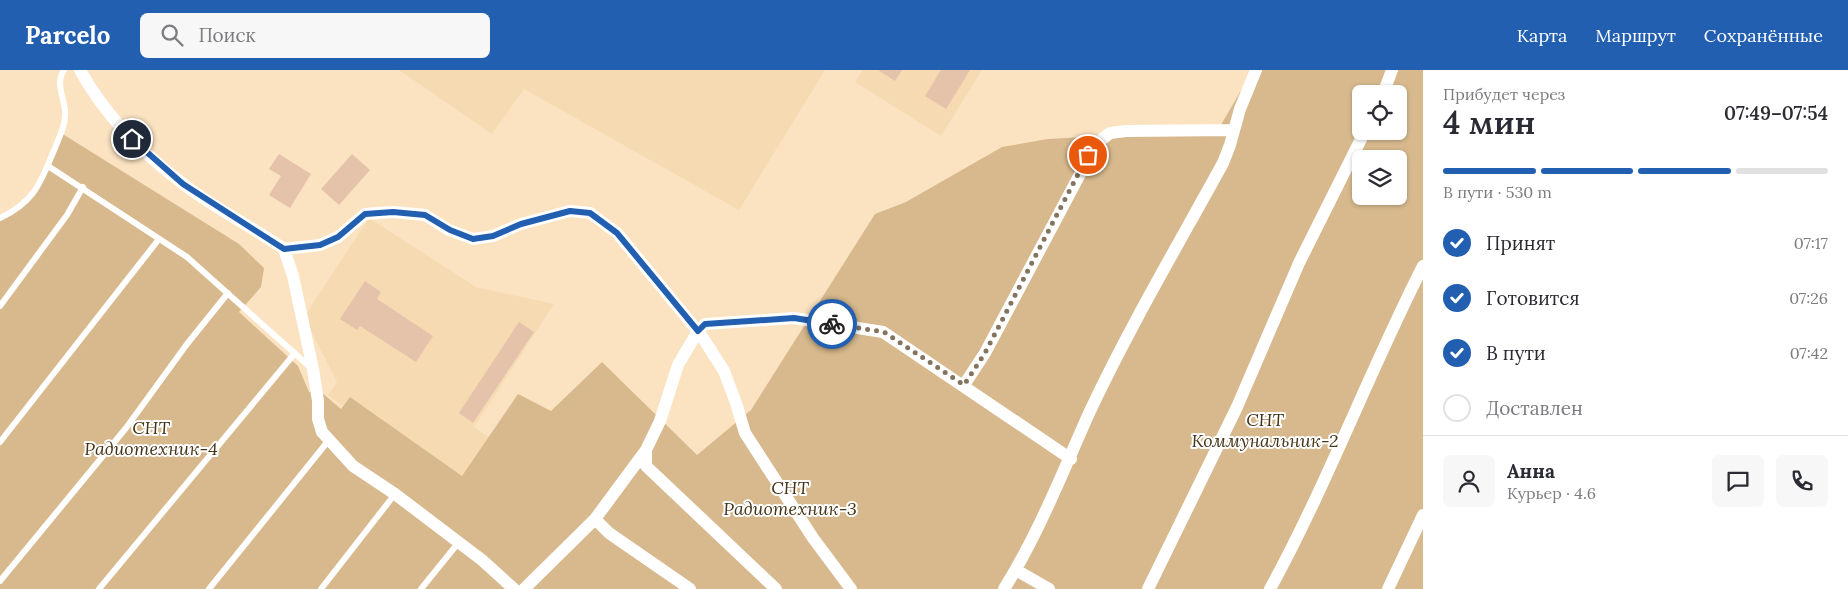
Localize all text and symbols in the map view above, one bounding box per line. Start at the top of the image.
search box [140,13,490,58]
text: Parcelo [25,20,110,51]
icon: search [158,21,186,49]
text: Поиск [198,23,256,47]
text: Карта [1517,24,1567,47]
text: Маршрут [1595,24,1676,47]
text: Сохранённые [1704,24,1823,47]
text: Прибудет через [1443,84,1565,104]
map controls [1352,85,1407,205]
button: locate [1352,85,1407,140]
text: 07:49–07:54 [1724,101,1828,125]
text: 4 мин [1443,102,1535,143]
pin [111,118,153,160]
icon: home [118,125,146,153]
pin [1067,134,1109,176]
icon: bag [1074,141,1102,169]
button: layers [1352,150,1407,205]
text: В пути · 530 m [1443,182,1552,202]
icon: check [1443,229,1471,257]
text: Принят [1486,231,1555,255]
text: 07:17 [1794,233,1828,253]
icon: check [1443,284,1471,312]
text: Готовится [1486,286,1580,310]
text: 07:26 [1789,288,1828,308]
courier [807,299,857,349]
icon: bike [818,310,846,338]
icon: check [1443,339,1471,367]
text: В пути [1486,341,1546,365]
text: 07:42 [1790,343,1828,363]
text: Доставлен [1486,396,1583,420]
park label: СНТ Коммунальник-2 [1192,408,1338,452]
park label: СНТ Радиотехник-4 [84,416,218,460]
button: person [1443,455,1495,507]
button: chat [1712,455,1764,507]
button: phone [1776,455,1828,507]
text: Анна [1507,459,1555,483]
park label: СНТ Радиотехник-3 [723,476,857,520]
text: Курьер · 4.6 [1507,483,1596,503]

